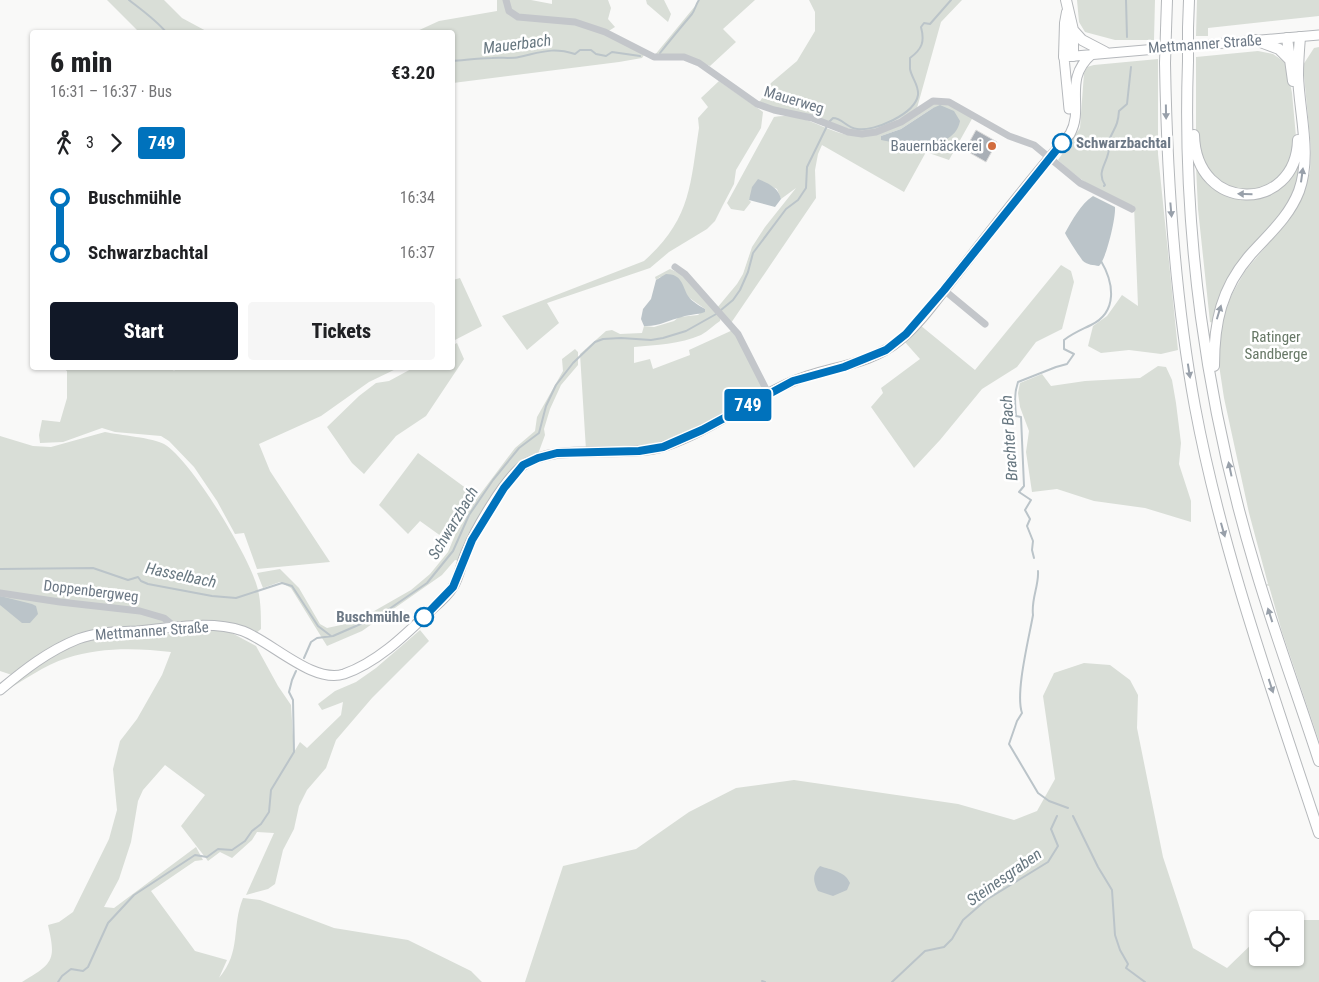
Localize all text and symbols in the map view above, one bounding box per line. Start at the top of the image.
water label: Mauerbach [482,30,552,58]
street label: Mettmanner Straße [1148,31,1262,57]
text: 6 min [50,46,112,79]
text: €3.20 [391,61,435,84]
text: 16:31 – 16:37 · Bus [50,82,172,101]
street label: Mauerweg [762,82,826,118]
one-way arrow [1162,104,1170,120]
icon: walk [50,129,78,157]
icon: forward [102,129,130,157]
text: 749 [148,132,175,153]
text: 3 [86,133,94,152]
marker: Schwarzbachtal [1052,133,1072,153]
place label: Schwarzbachtal [1076,134,1171,152]
place label: Bauernbäckerei [890,137,982,155]
marker: Bauernbäckerei [986,140,998,152]
one-way arrow [1298,167,1306,183]
text: Buschmühle [88,186,181,209]
text: 16:34 [400,188,435,207]
one-way arrow [1237,190,1253,198]
one-way arrow [1167,202,1175,218]
text: Schwarzbachtal [88,241,208,264]
text: 16:37 [400,243,435,262]
button: Start [50,302,238,360]
button: Tickets [248,302,435,360]
one-way arrow [1216,304,1224,319]
park label: Ratinger Sandberge [1245,328,1307,363]
one-way arrow [1185,364,1193,380]
line badge: 749 [719,389,777,421]
text: 749 [734,394,762,415]
water label: Brachter Bach [997,395,1021,481]
one-way arrow [1226,462,1234,477]
water label: Schwarzbach [424,483,482,563]
one-way arrow [1220,523,1228,538]
water label: Hasselbach [144,558,218,592]
street label: Doppenbergweg [42,576,140,606]
marker: Buschmühle [414,607,434,627]
one-way arrow [1266,607,1274,622]
place label: Buschmühle [336,608,410,626]
street label: Mettmanner Straße [95,618,209,644]
one-way arrow [1268,678,1275,693]
water label: Steinesgraben [963,844,1045,910]
map controls [1249,911,1304,966]
button: locate [1249,911,1304,966]

